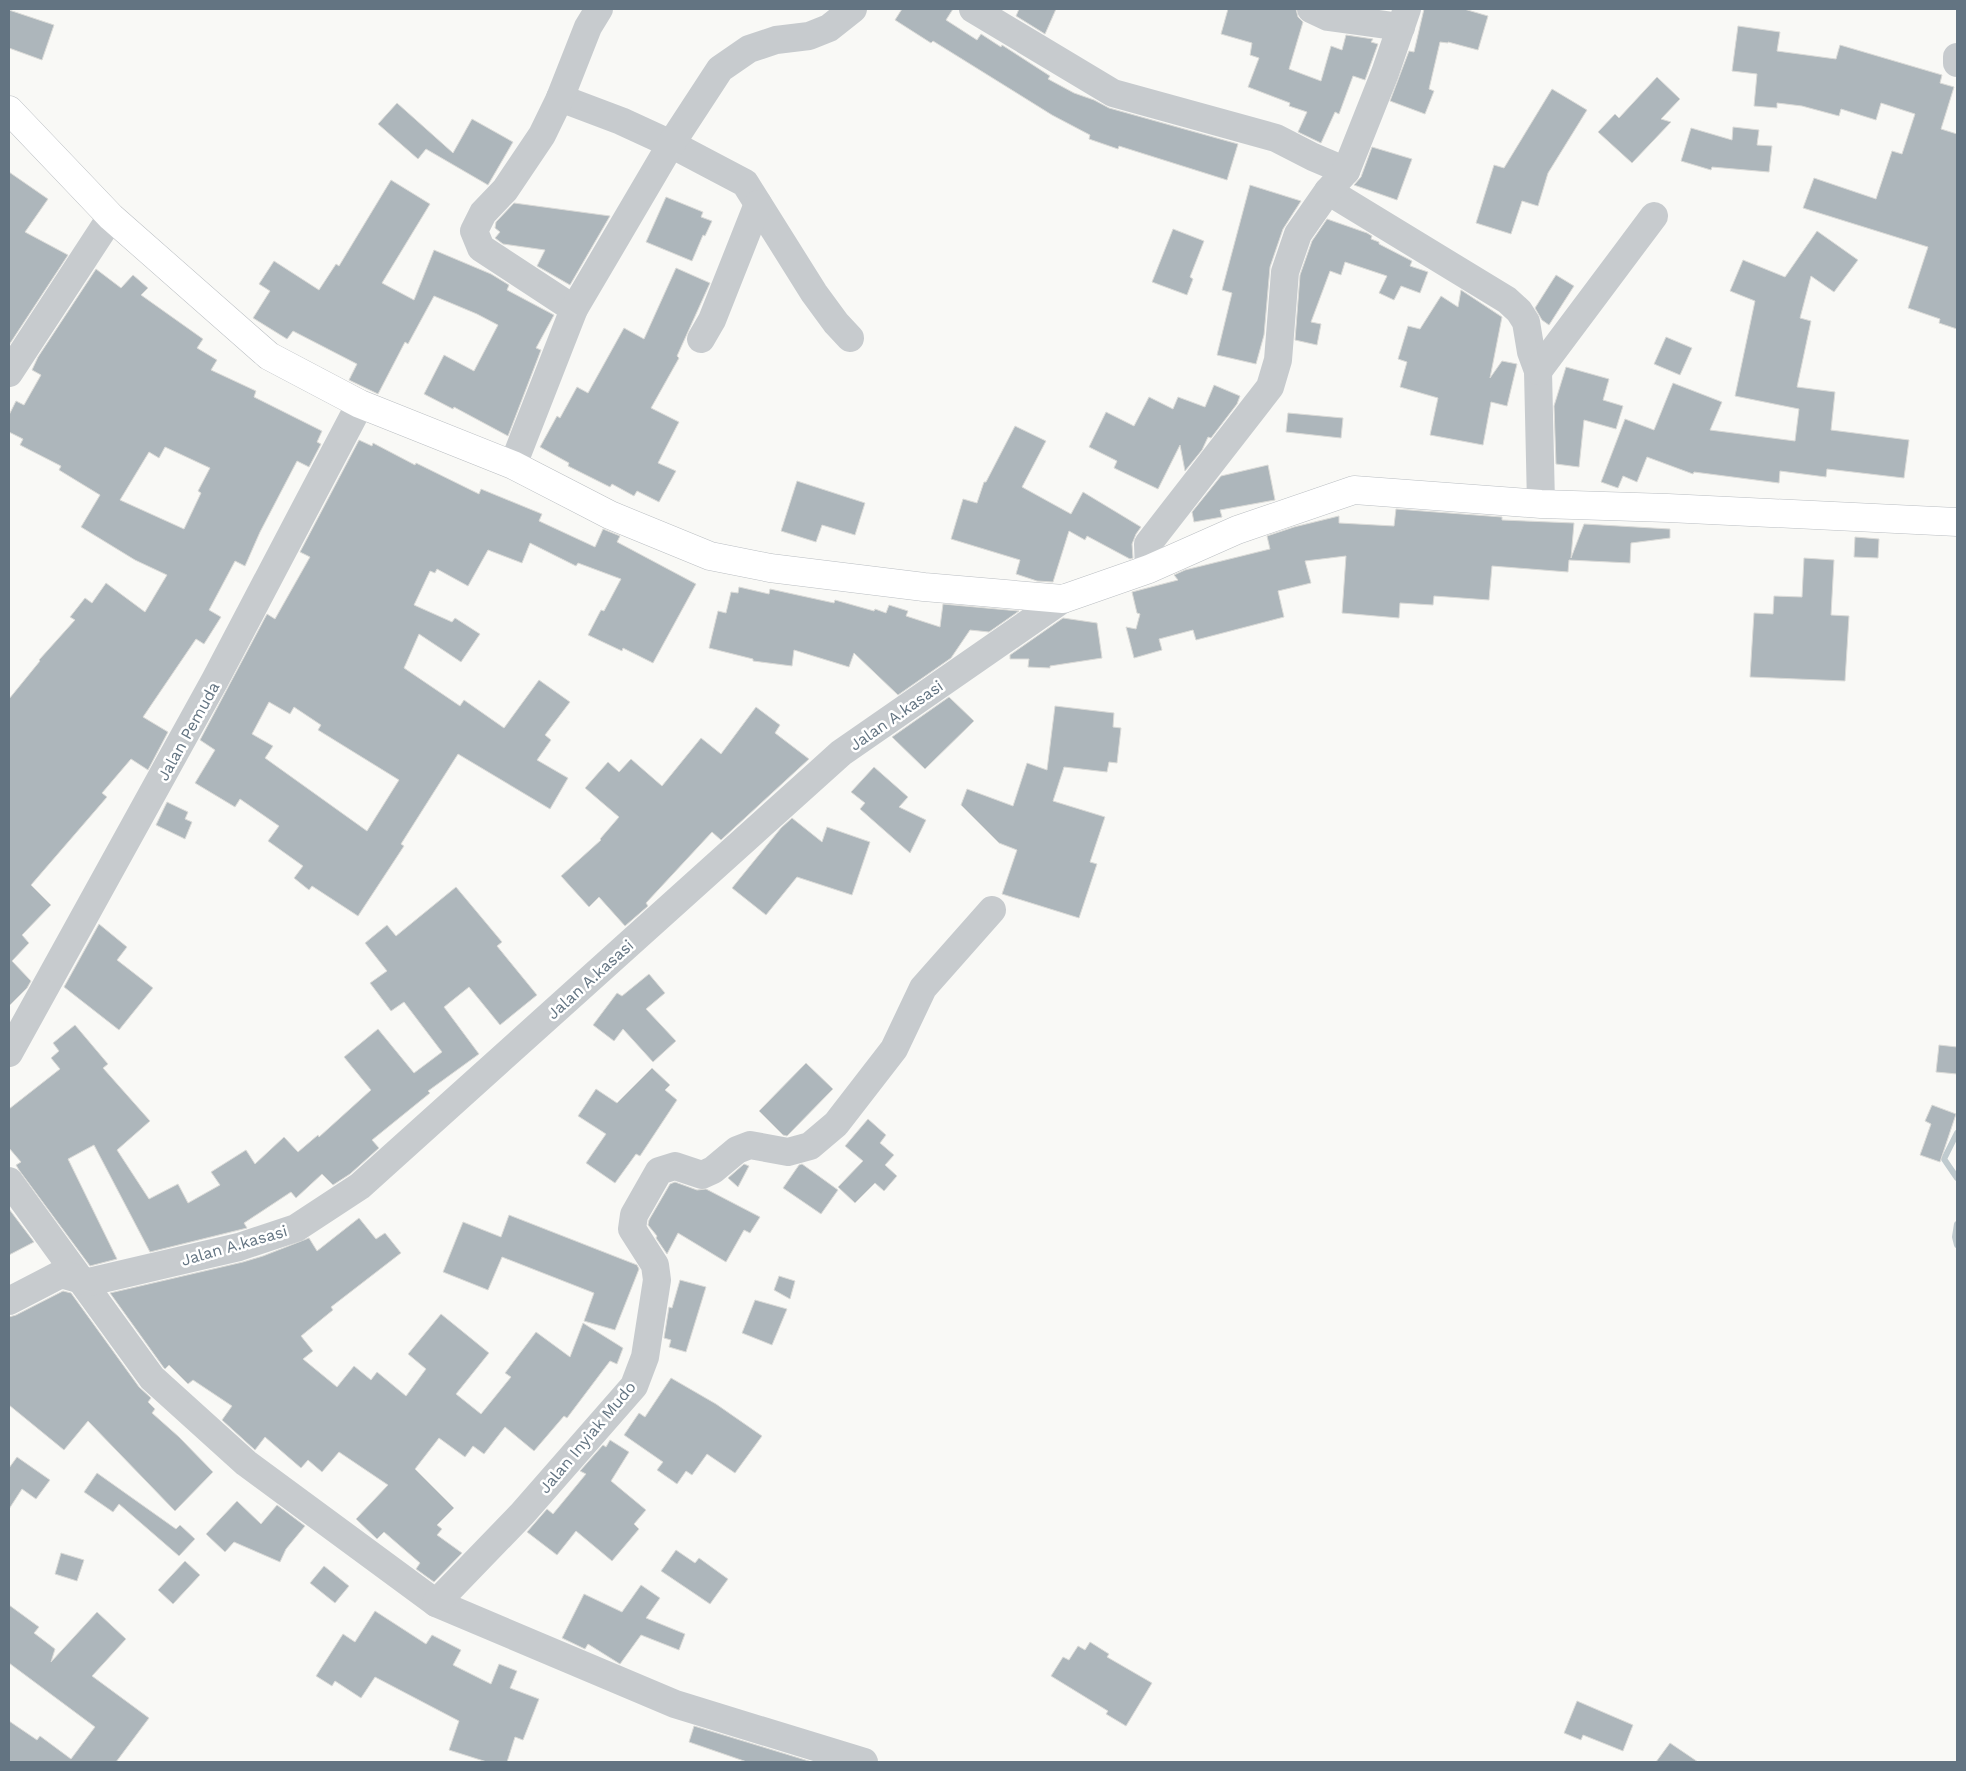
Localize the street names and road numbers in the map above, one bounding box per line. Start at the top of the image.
street label: Jalan A.kasasi [846,676,947,755]
street label: Jalan Pemuda [153,678,223,784]
street label: Jalan A.kasasi [543,936,637,1023]
street label: Jalan A.kasasi [179,1221,289,1270]
street label: Jalan Inyiak Mudo [535,1377,640,1497]

